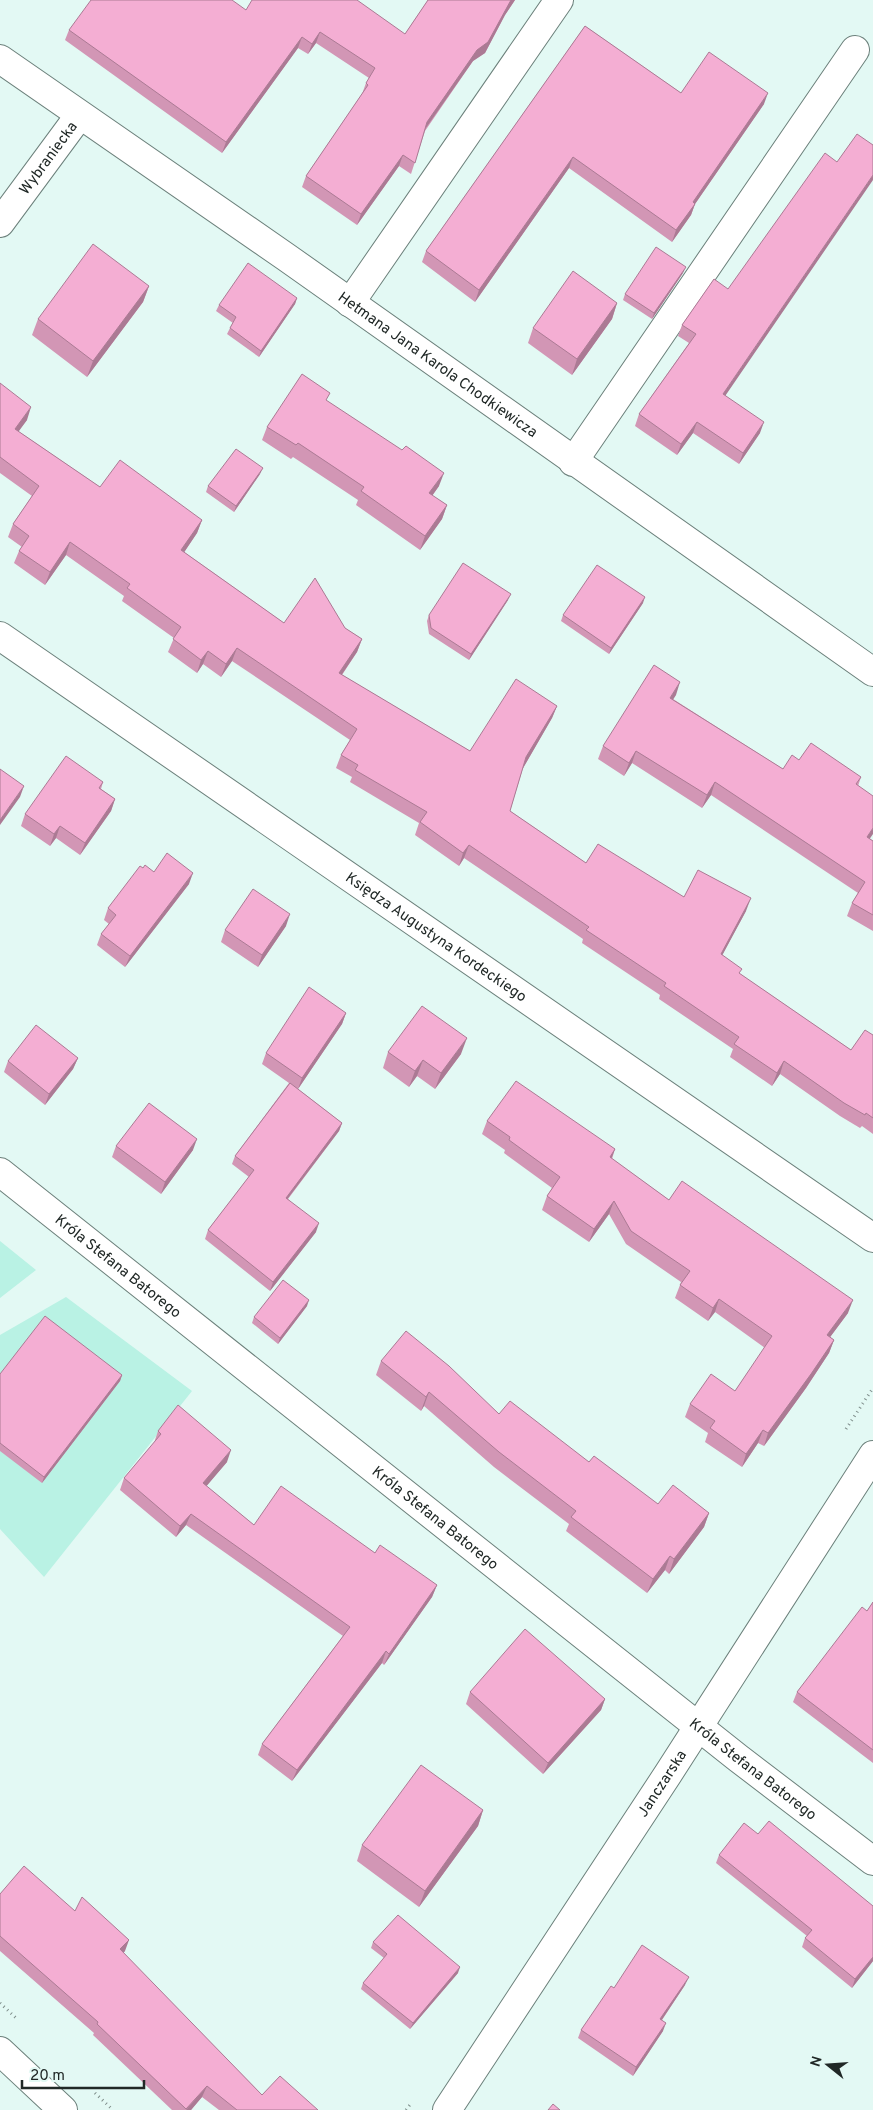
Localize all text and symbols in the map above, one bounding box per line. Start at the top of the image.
street label: Wybraniecka [16,118,82,199]
street label: Hetmana Jana Karola Chodkiewicza [334,289,541,443]
street label: Księdza Augustyna Kordeckiego [341,869,530,1007]
street label: Króla Stefana Batorego [50,1211,184,1323]
street label: Króla Stefana Batorego [367,1463,502,1575]
street label: Króla Stefana Batorego [685,1715,820,1825]
street label: Janczarska [634,1747,692,1821]
north arrow [803,2040,853,2090]
text: N [807,2054,827,2069]
scale bar [22,2058,145,2090]
text: 20 m [30,2067,65,2086]

